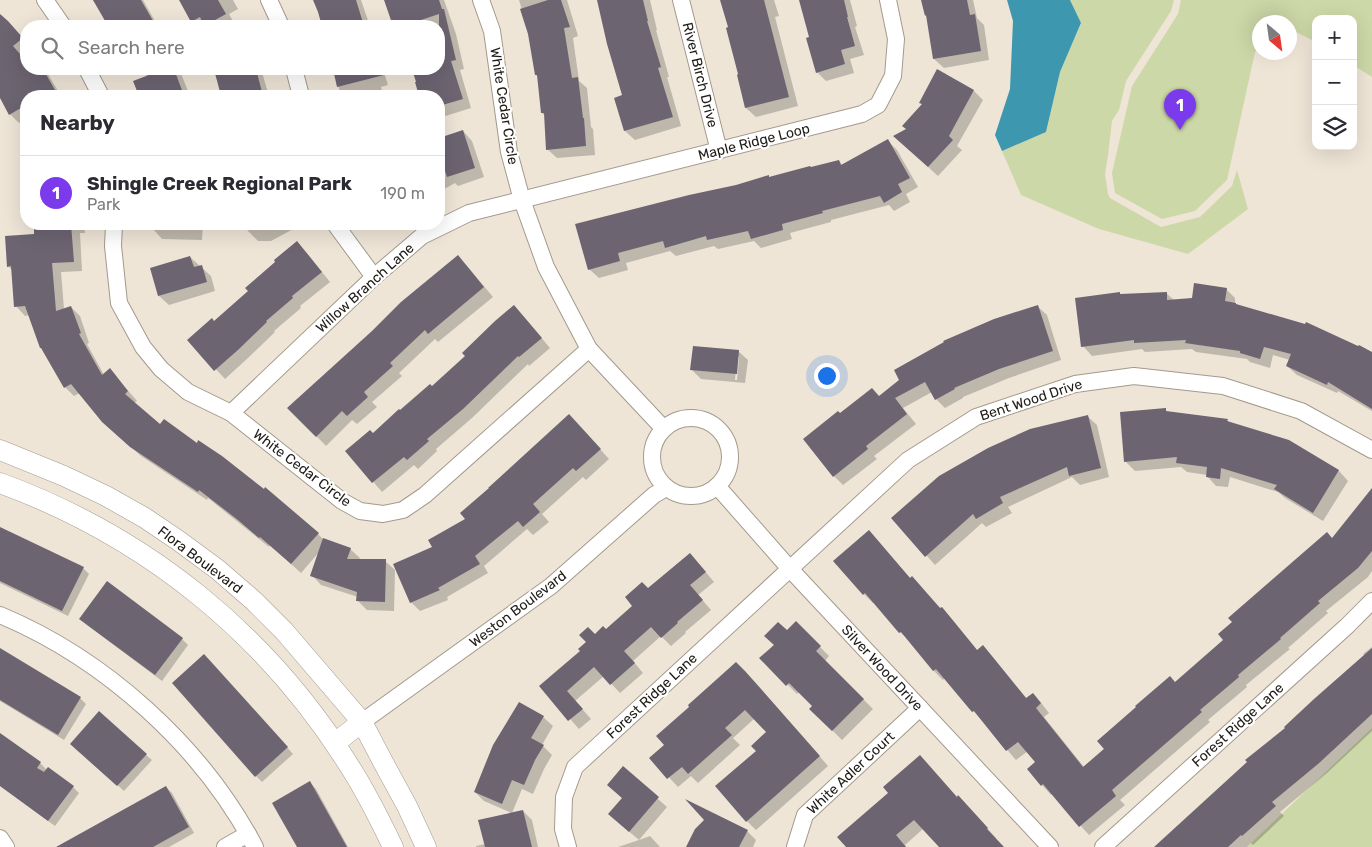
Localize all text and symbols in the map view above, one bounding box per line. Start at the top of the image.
north arrow [1252,15,1297,60]
map controls [1312,15,1357,150]
button: + [1312,15,1357,60]
search box [20,20,445,75]
street label: River Birch Drive [679,21,721,129]
icon: search [38,34,66,62]
text: Search here [78,36,185,59]
street label: White Cedar Circle [486,46,522,166]
button: − [1312,60,1357,105]
pin: 1 [1164,89,1196,130]
button: layers [1312,105,1357,150]
text: Nearby [40,110,115,135]
street label: Maple Ridge Loop [696,120,812,164]
text: Shingle Creek Regional Park [87,172,352,195]
text: 1 [52,184,60,203]
text: 190 m [380,184,425,203]
text: Park [87,195,120,214]
street label: Willow Branch Lane [313,239,418,336]
your location [814,363,840,389]
street label: Bent Wood Drive [978,375,1085,425]
street label: White Cedar Circle [250,426,355,511]
street label: Flora Boulevard [154,523,246,597]
street label: Weston Boulevard [466,567,570,651]
street label: Silver Wood Drive [838,621,926,715]
street label: Forest Ridge Lane [603,650,701,742]
street label: Forest Ridge Lane [1189,679,1287,771]
street label: White Adler Court [804,728,899,818]

